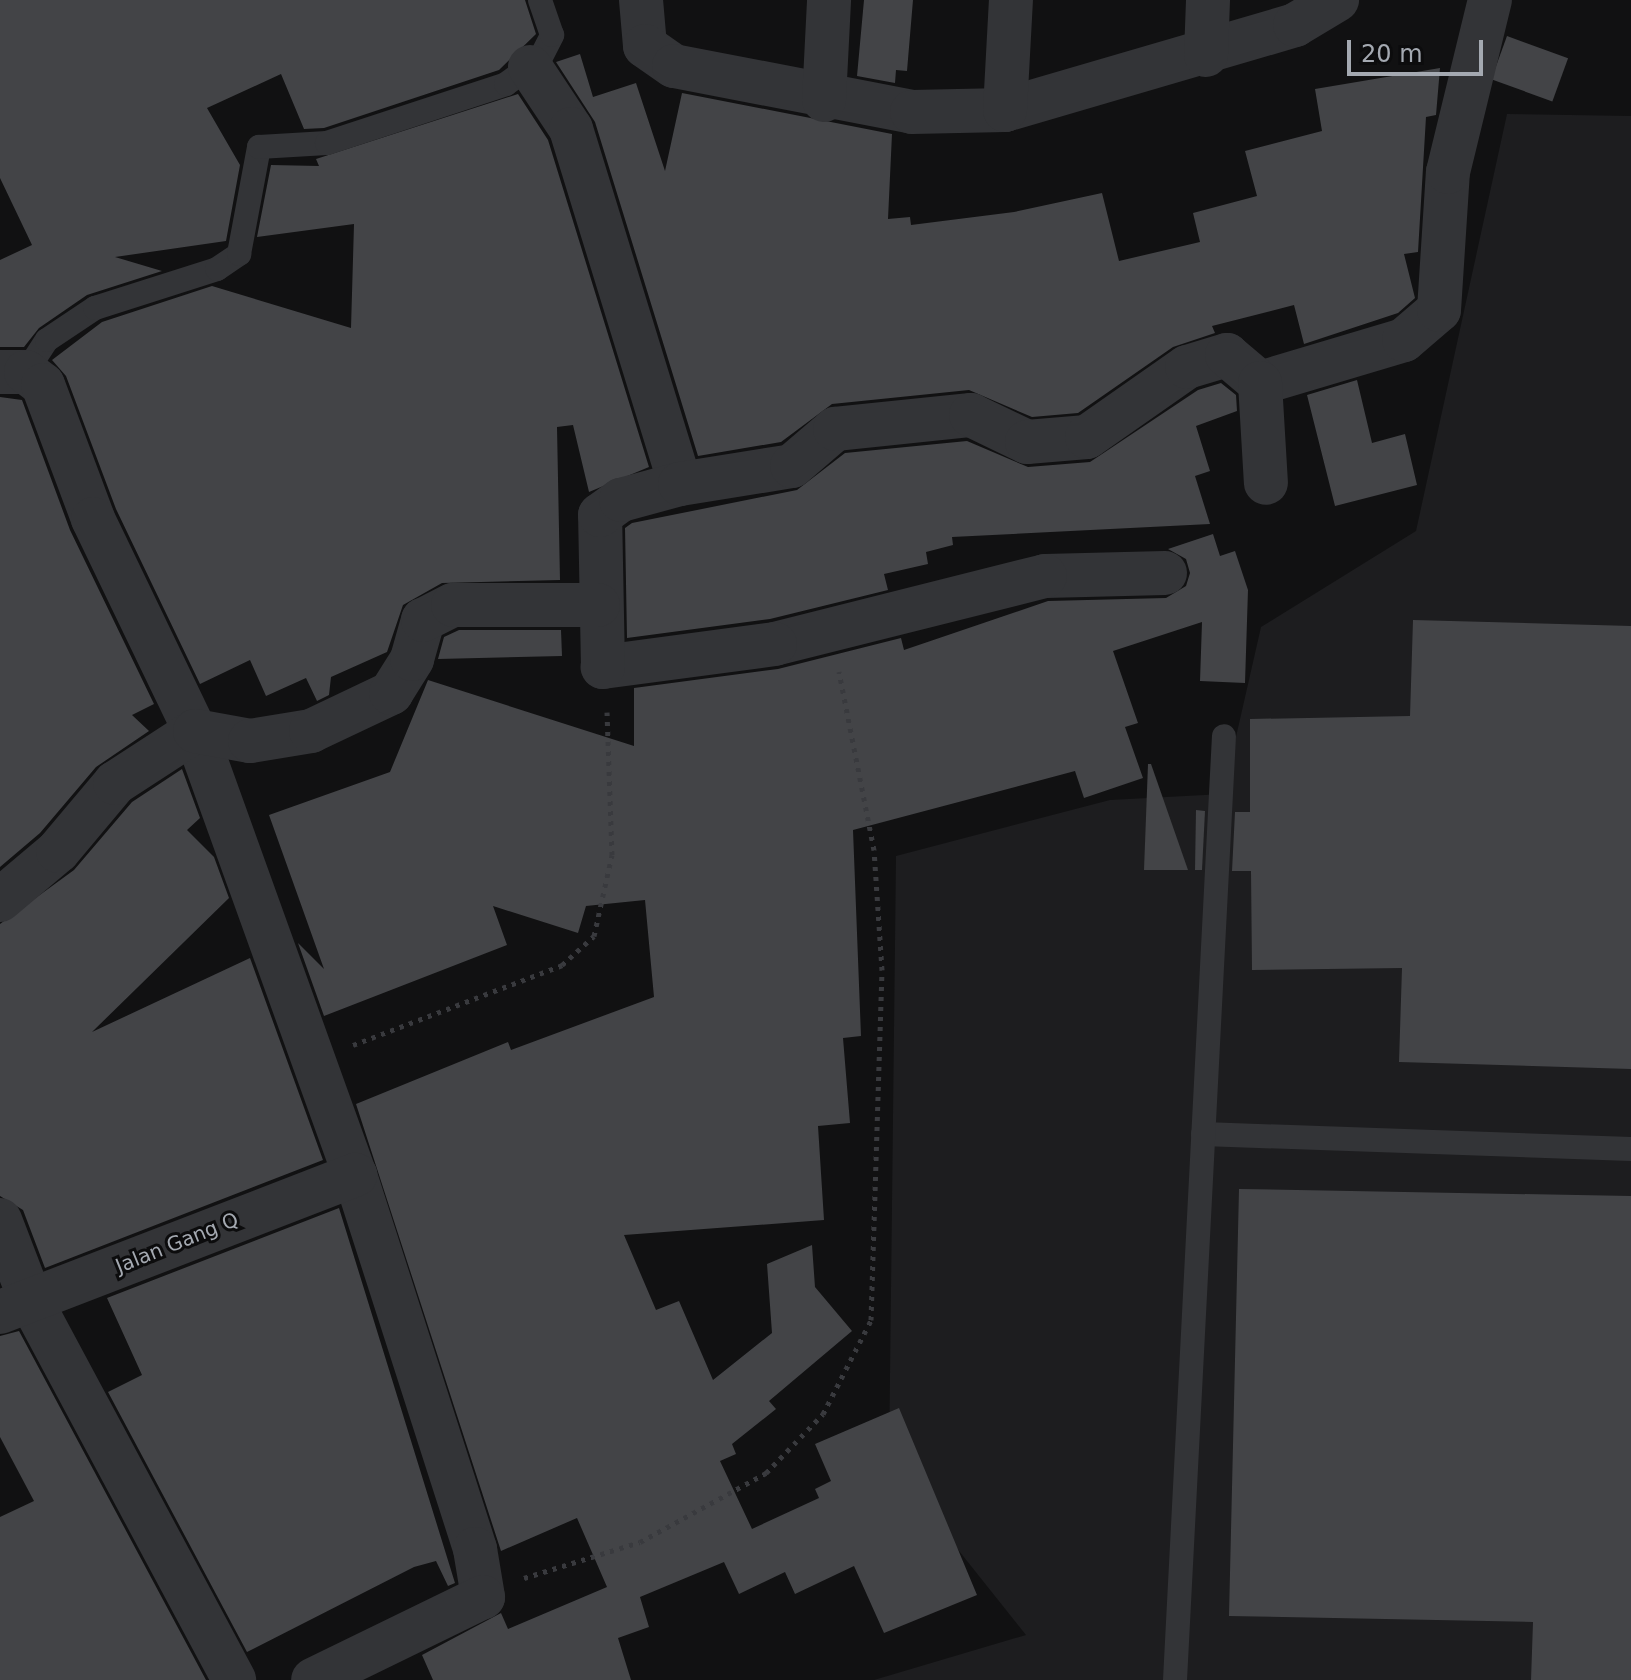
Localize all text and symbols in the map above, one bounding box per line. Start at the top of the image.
scale bar [1351,24,1487,74]
text: 20 m [1361,40,1423,68]
street label: Jalan Gang Q [112,1207,242,1279]

